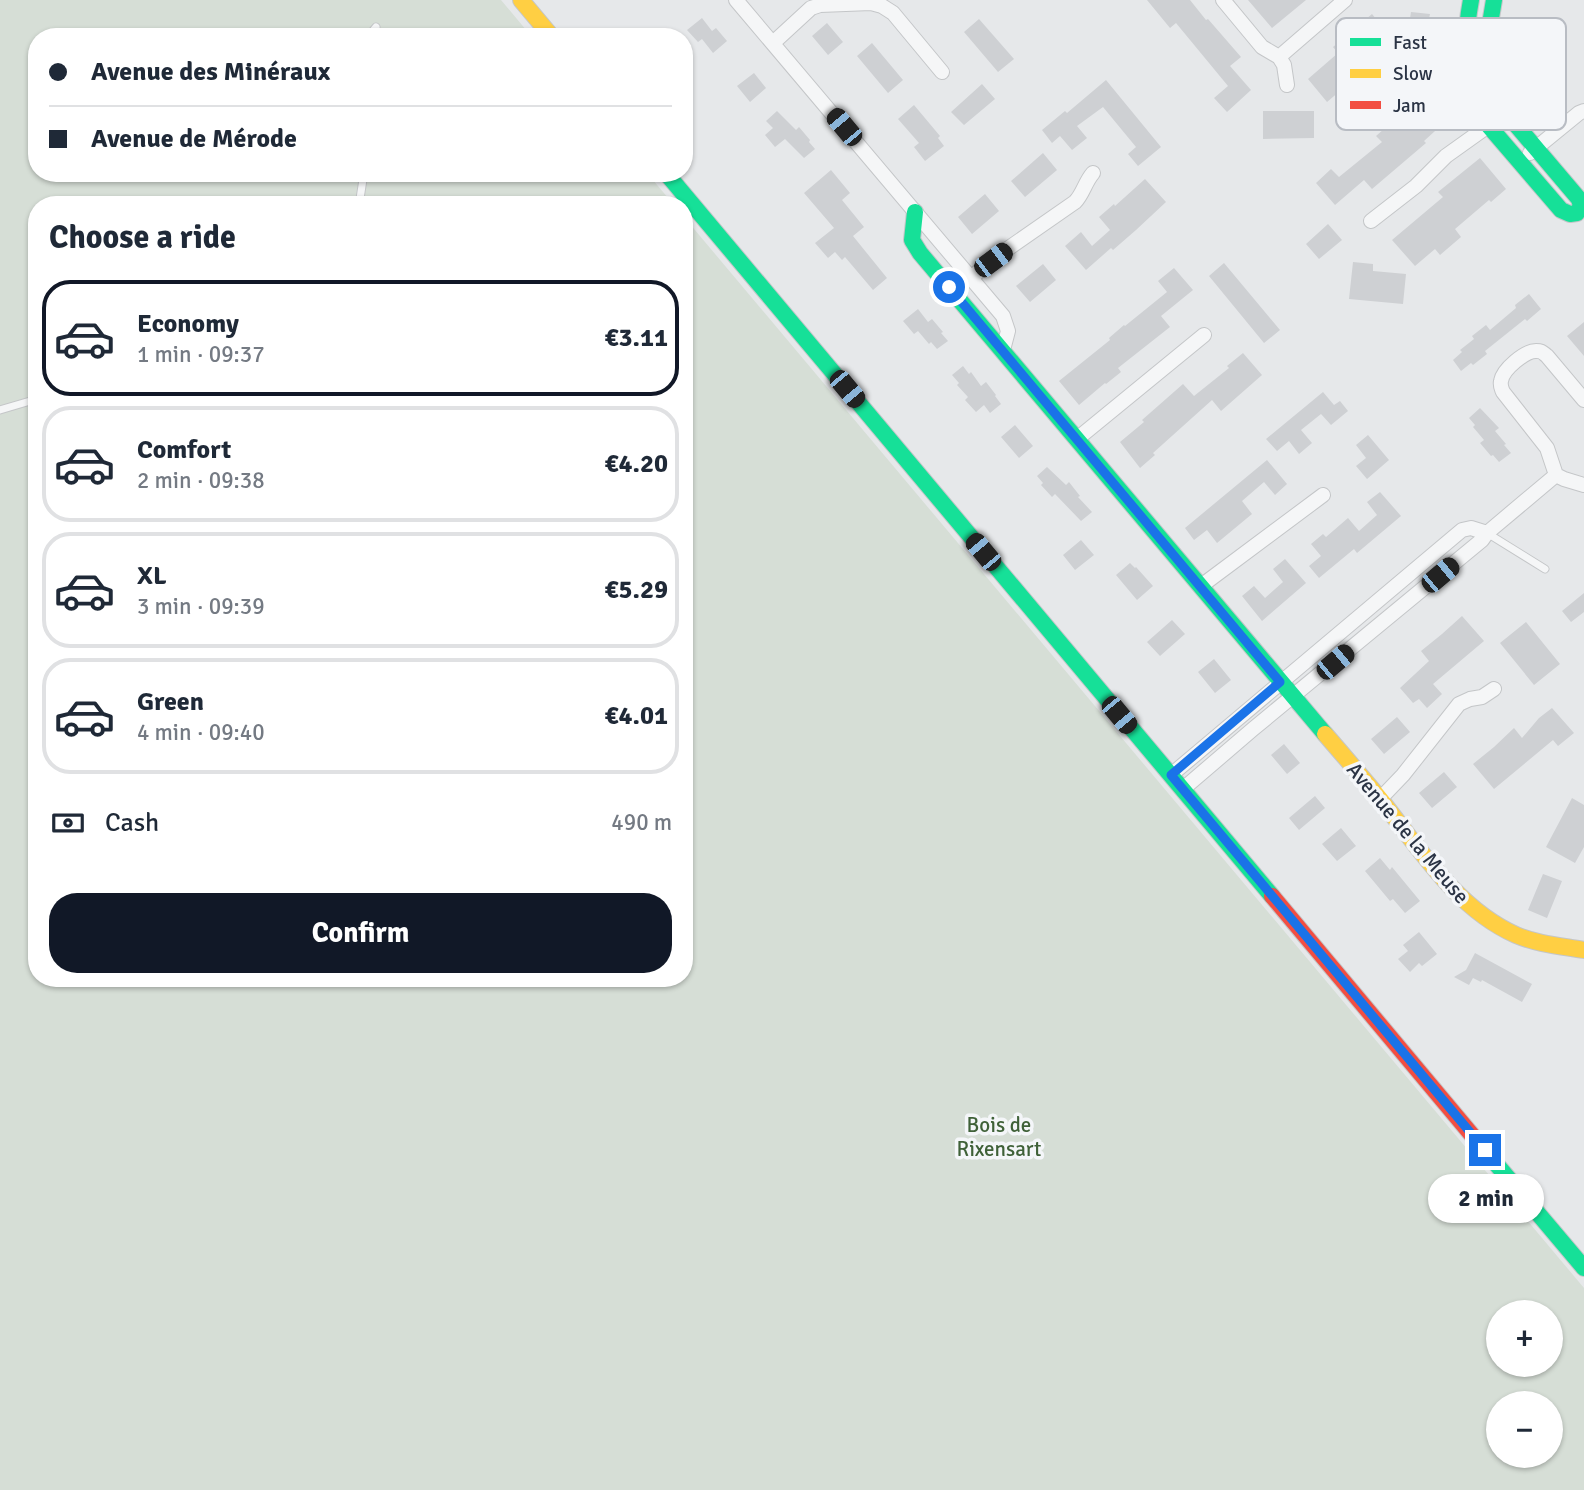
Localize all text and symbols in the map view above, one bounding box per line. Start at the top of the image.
legend [1336,18,1566,130]
text: Fast [1393,31,1427,55]
text: Avenue des Minéraux [91,56,330,88]
text: Slow [1393,62,1433,86]
text: Jam [1393,94,1426,118]
car [823,104,866,150]
text: Avenue de Mérode [91,123,297,155]
text: Choose a ride [49,218,236,257]
car [970,239,1017,281]
route start [933,271,965,303]
icon: car [53,307,116,370]
text: Economy [137,308,239,340]
text: €3.11 [604,322,668,354]
text: 1 min · 09:37 [137,340,265,369]
car [826,366,869,412]
icon: car [53,433,116,496]
text: Comfort [137,434,231,466]
text: €4.20 [604,448,668,480]
text: 2 min · 09:38 [137,466,265,495]
car [962,529,1005,575]
car [1418,553,1463,597]
icon: car [53,559,116,622]
text: XL [137,560,167,592]
text: €5.29 [604,574,668,606]
text: 3 min · 09:39 [137,592,265,621]
car [1313,640,1358,684]
icon: car [53,685,116,748]
text: Green [137,686,204,718]
car [1098,692,1141,738]
text: €4.01 [604,700,668,732]
text: 4 min · 09:40 [137,718,265,747]
street label: Avenue de la Meuse [1341,757,1475,909]
icon: cash [49,804,87,842]
text: Cash [105,807,159,839]
text: 490 m [611,808,672,837]
button: Confirm [49,893,672,973]
park label: Bois de Rixensart [957,1112,1041,1162]
route end [1469,1134,1501,1166]
callout: 2 min [1427,1174,1543,1224]
text: 2 min [1458,1184,1514,1213]
map controls [1486,1300,1563,1468]
button: + [1486,1300,1563,1377]
button: − [1486,1391,1563,1468]

